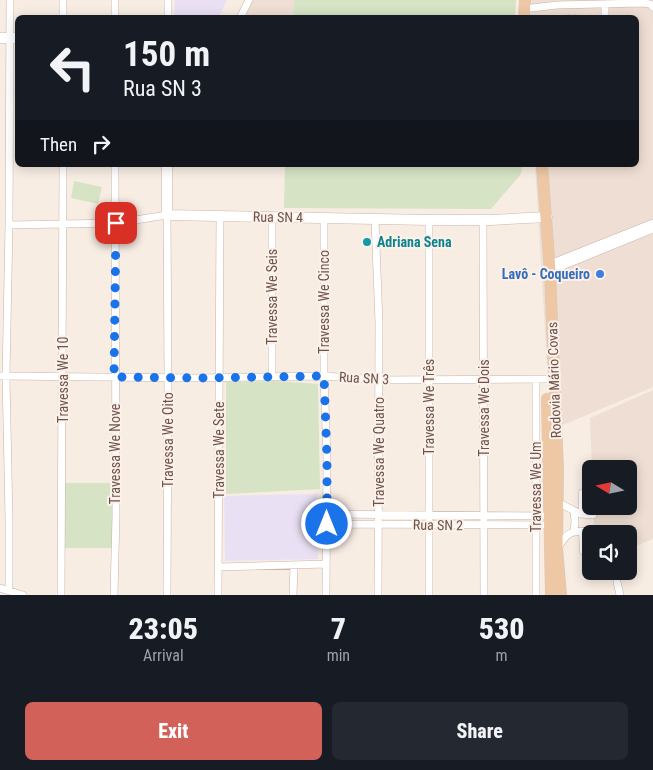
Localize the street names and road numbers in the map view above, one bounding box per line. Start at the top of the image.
street label: Rua SN 4 [253,209,303,225]
street label: Travessa We Seis [264,249,280,345]
street label: Travessa We Cinco [316,250,332,354]
street label: Rodovia Mário Covas [544,322,564,438]
street label: Travessa We 10 [55,337,71,423]
street label: Travessa We Três [421,359,437,455]
street label: Travessa We Dois [476,359,492,457]
street label: Rua SN 3 [339,369,389,387]
street label: Travessa We Oito [160,392,176,488]
street label: Travessa We Quatro [371,397,387,507]
street label: Travessa We Sete [211,401,227,499]
street label: Travessa We Nove [107,403,123,504]
street label: Travessa We Um [528,441,544,533]
street label: Rua SN 2 [413,517,463,533]

